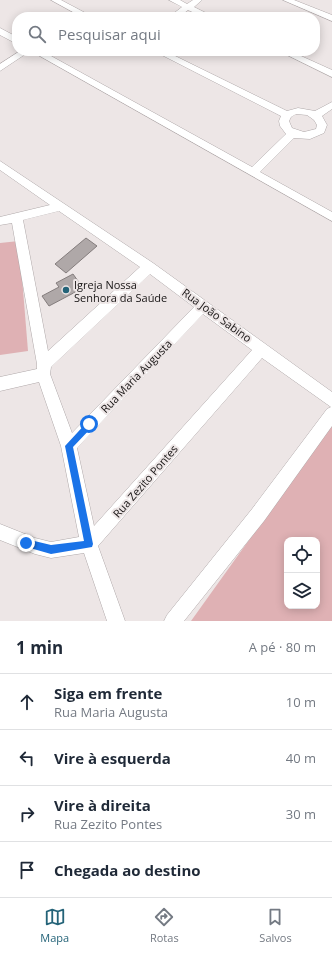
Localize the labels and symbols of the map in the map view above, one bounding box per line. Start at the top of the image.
place label: Igreja Nossa Senhora da Saúde [74,277,167,305]
marker: Igreja Nossa Senhora da Saúde [61,285,71,295]
street label: Rua João Sabino [179,285,255,346]
street label: Rua Maria Augusta [97,336,175,416]
route start [80,415,98,433]
street label: Rua Zezito Pontes [109,441,181,521]
route end [17,534,35,552]

